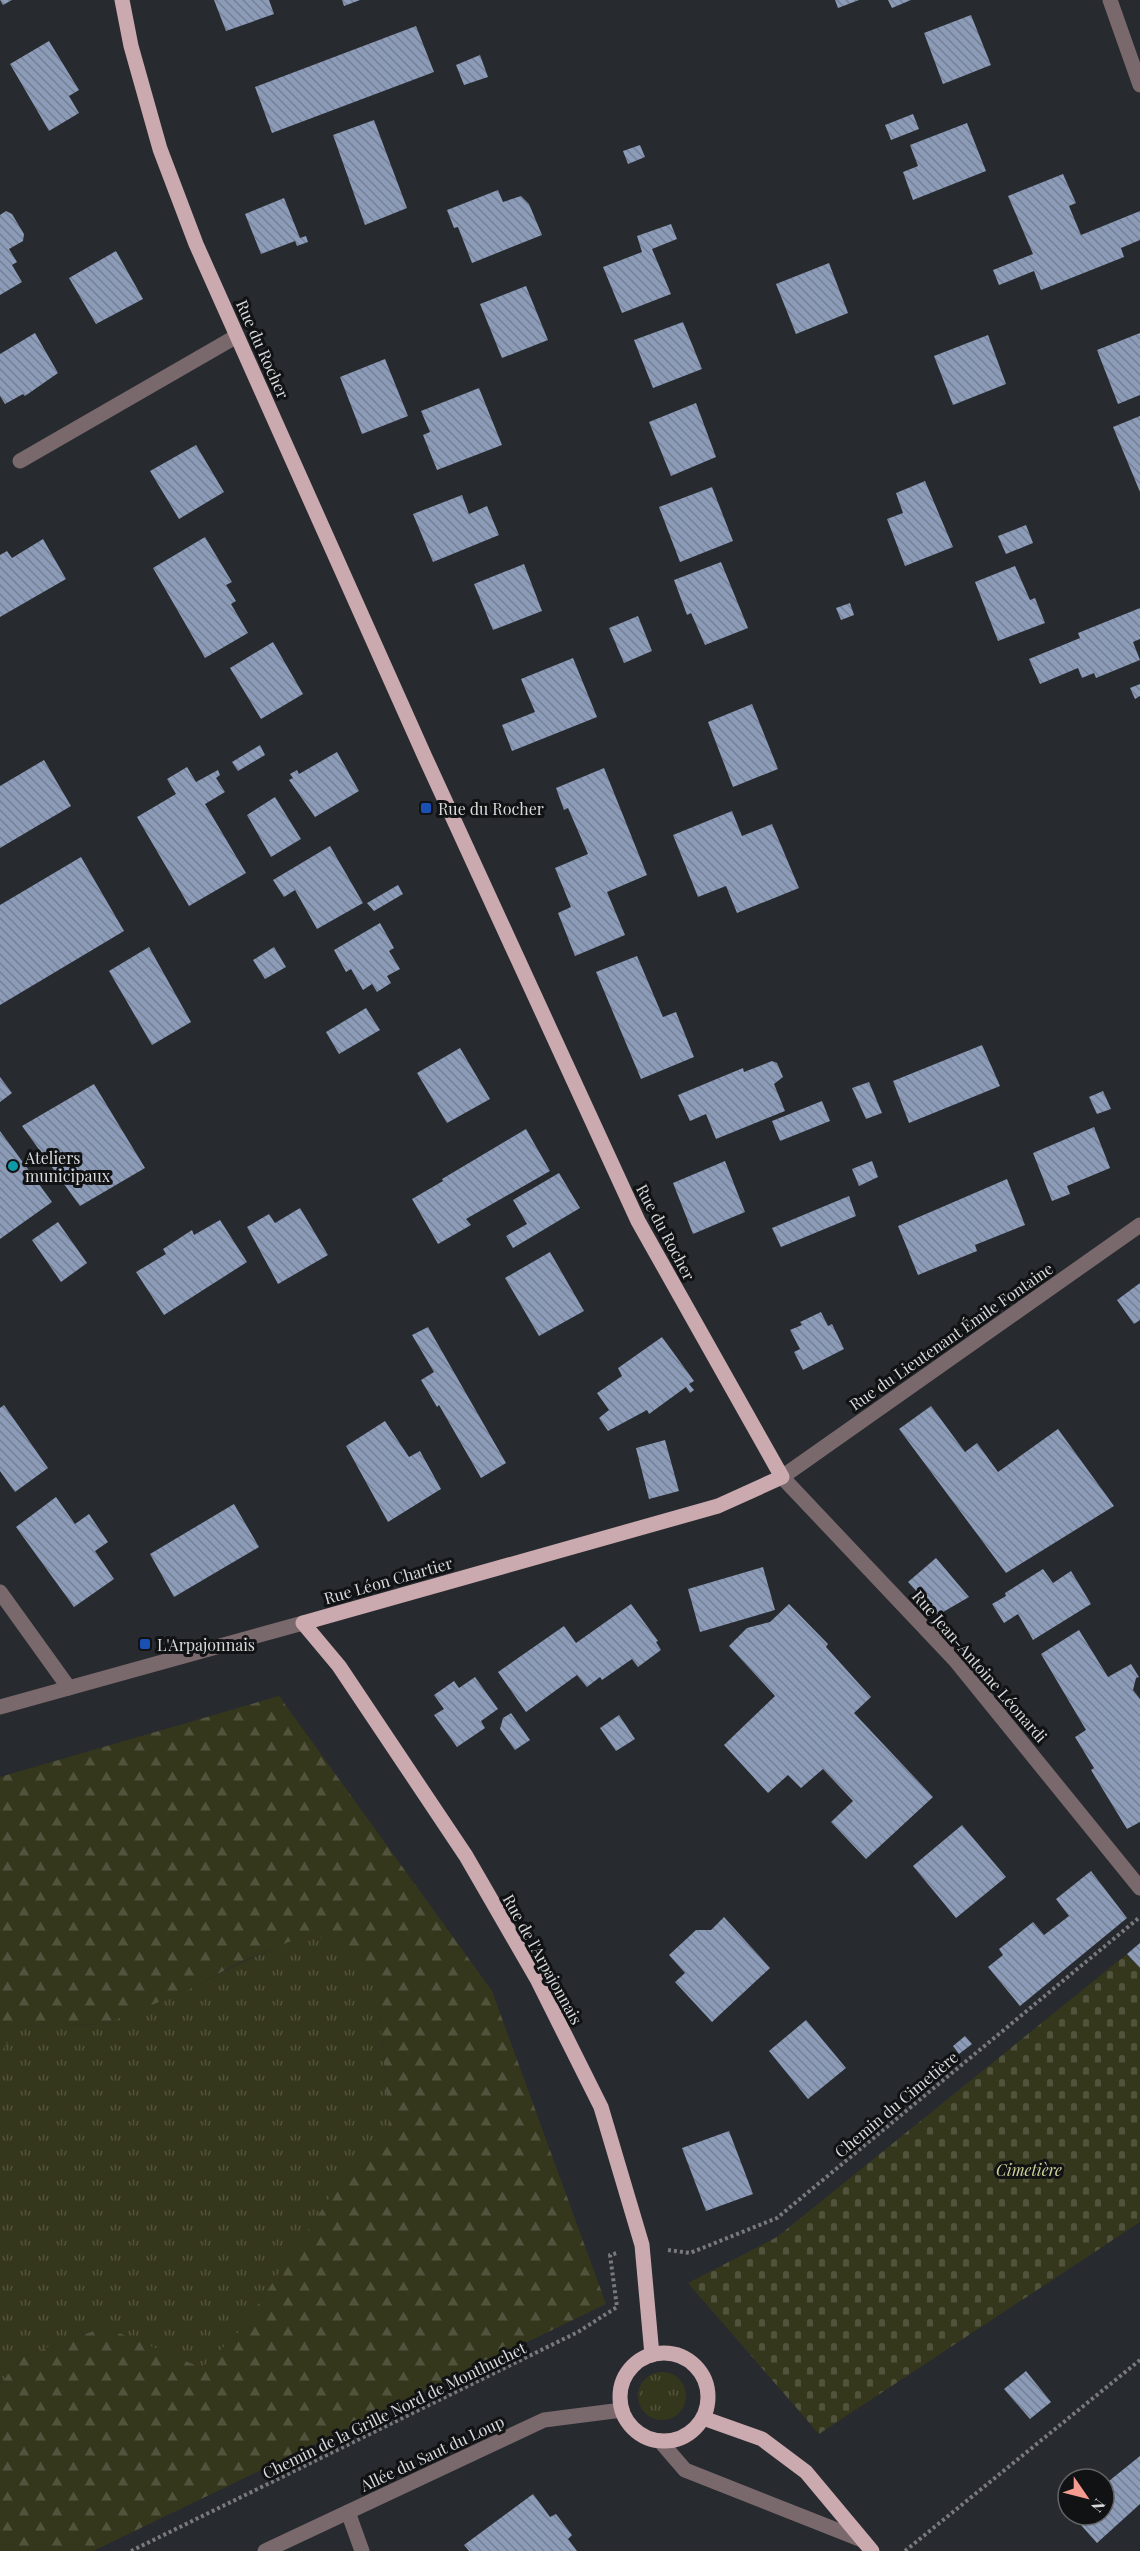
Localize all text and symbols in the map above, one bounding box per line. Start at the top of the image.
street label: Rue du Rocher [232,296,294,402]
place label: Rue du Rocher [438,798,544,819]
marker: Rue du Rocher [419,801,433,815]
place label: Ateliers municipaux [24,1147,111,1186]
marker: Ateliers municipaux [6,1159,20,1173]
street label: Rue du Rocher [632,1180,700,1284]
street label: Rue du Lieutenant Émile Fontaine [845,1257,1057,1415]
street label: Rue Léon Chartier [321,1552,455,1608]
street label: Rue Jean-Antoine Léonardi [908,1586,1052,1747]
place label: L'Arpajonnais [157,1634,255,1655]
marker: L'Arpajonnais [138,1637,152,1651]
street label: Rue de l'Arpajonnais [498,1890,588,2028]
street label: Chemin du Cimetière [830,2046,962,2162]
park label: Cimetière [996,2159,1062,2180]
street label: Chemin de la Grille Nord de Monthuchet [259,2337,530,2483]
street label: Allée du Saut du Loup [356,2410,507,2496]
north arrow [1056,2467,1116,2527]
text: N [1087,2495,1111,2517]

